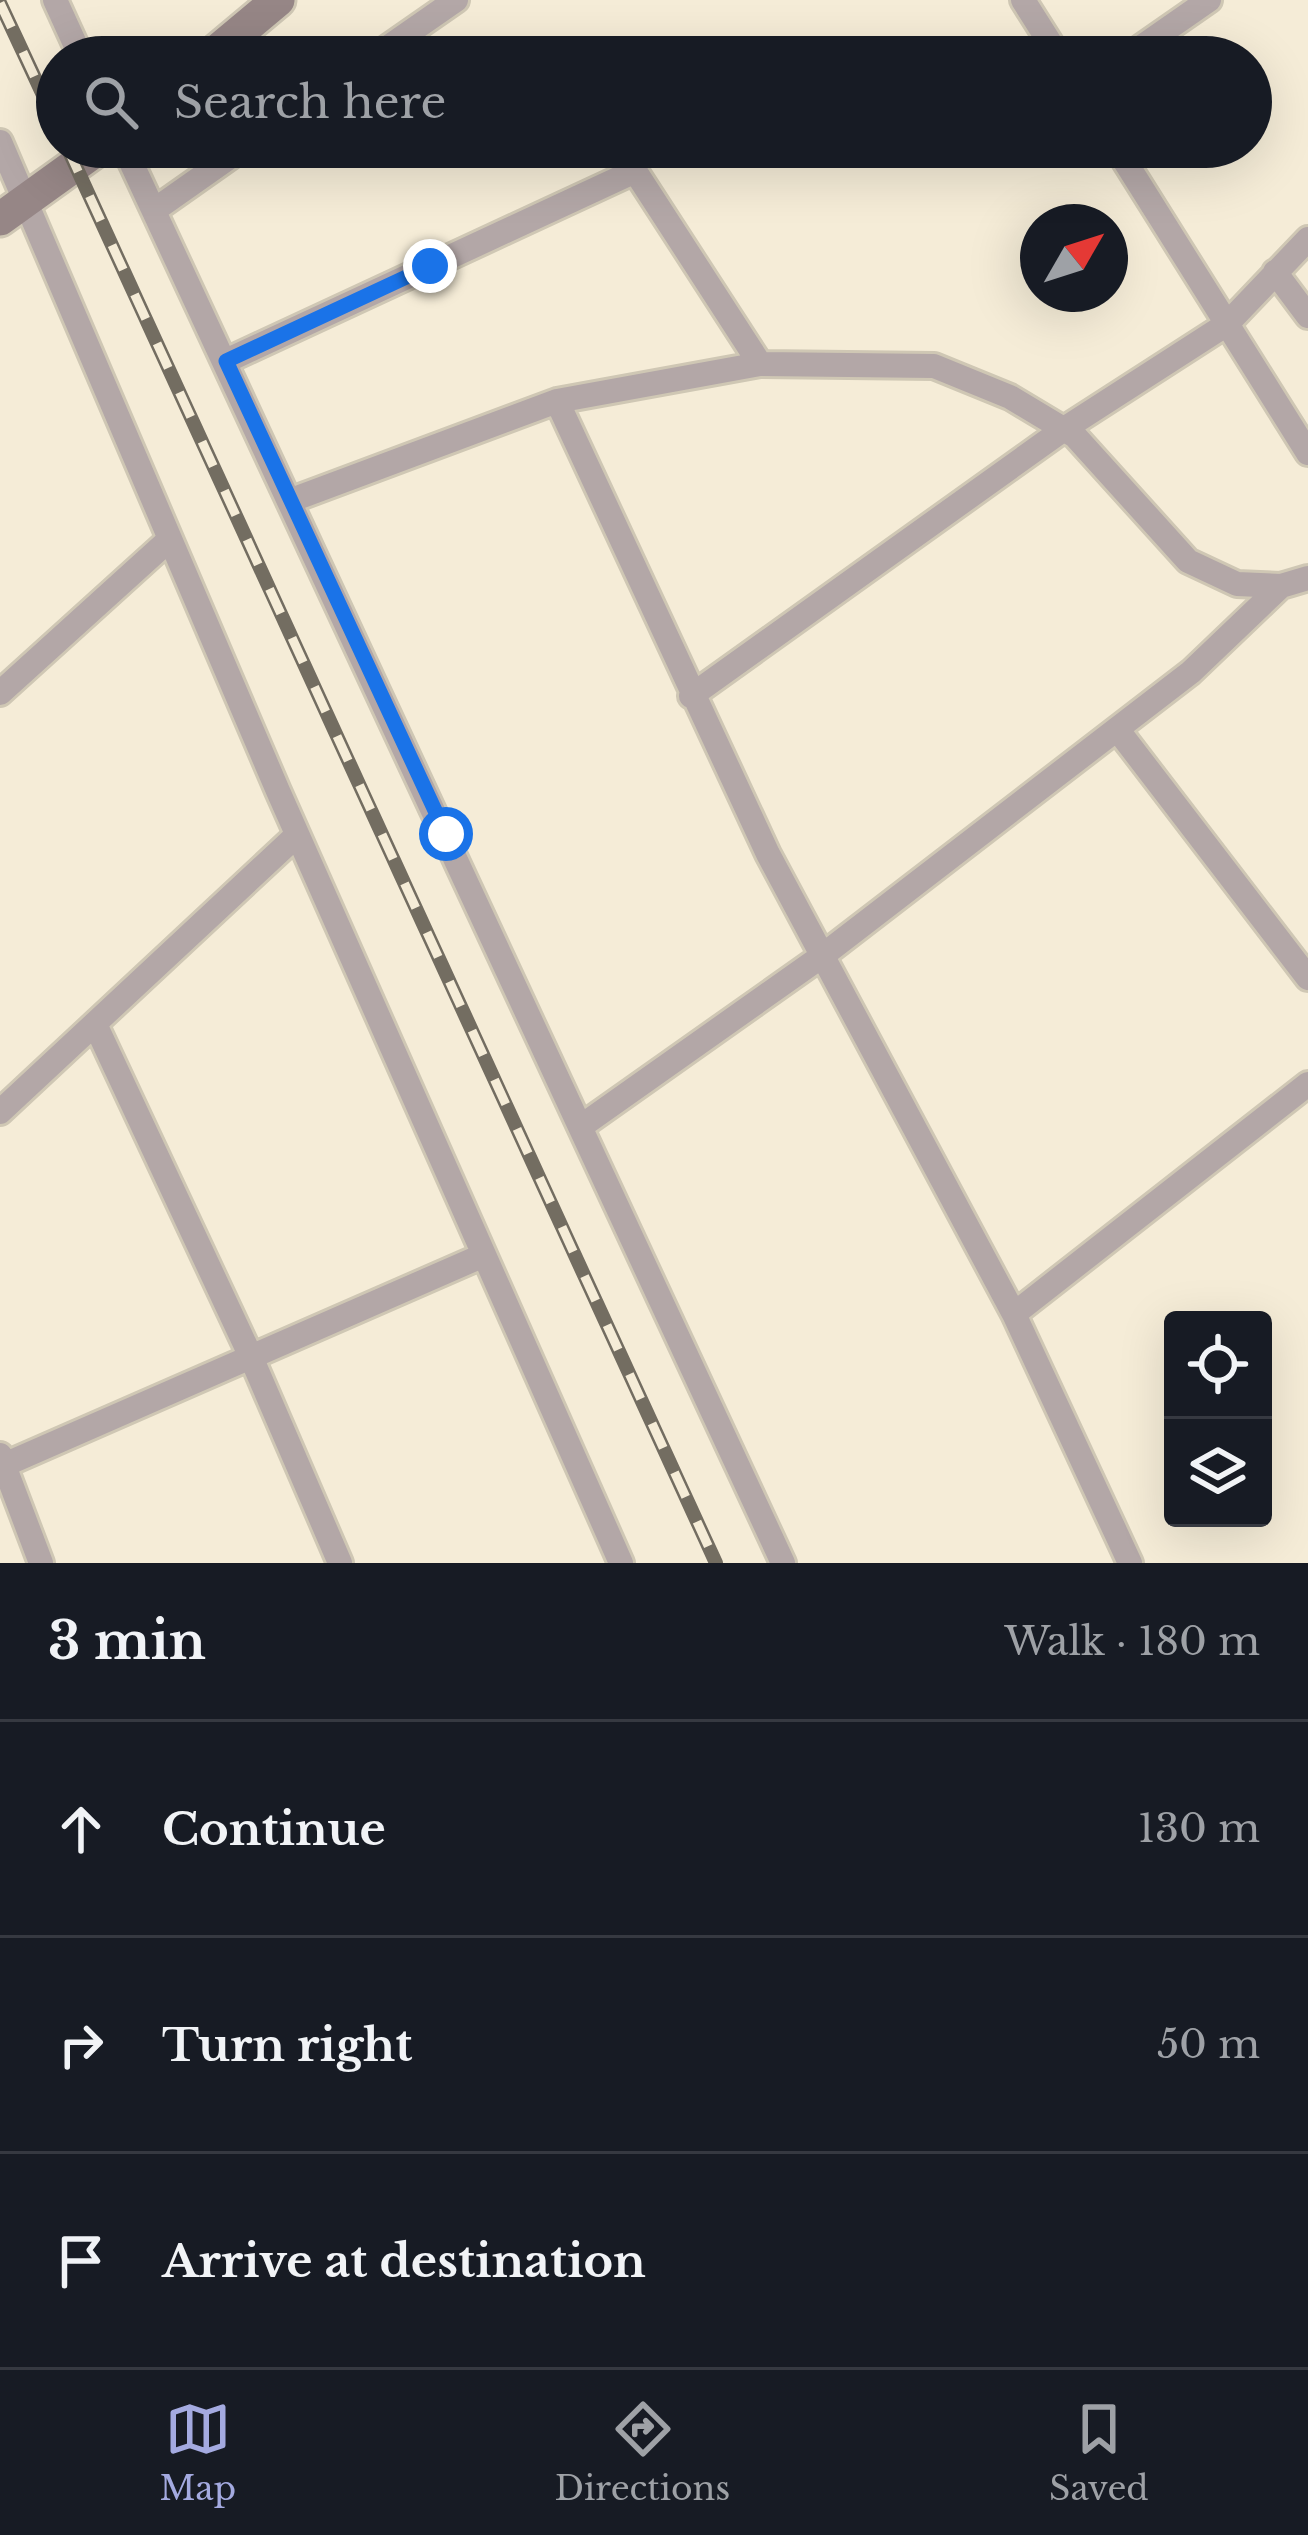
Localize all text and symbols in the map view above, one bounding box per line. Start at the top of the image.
search box [36,36,1272,168]
icon: search [78,69,144,135]
text: Search here [174,74,446,130]
north arrow [1020,204,1128,312]
route end [403,239,457,293]
route start [419,807,473,861]
map controls [1164,1311,1272,1527]
button: locate [1164,1311,1272,1419]
button: layers [1164,1419,1272,1527]
text: 3 min [48,1610,206,1673]
text: Walk · 180 m [1004,1617,1260,1666]
icon: ahead [48,1796,114,1862]
text: Continue [162,1801,386,1857]
text: 130 m [1138,1804,1260,1853]
icon: right [48,2012,114,2078]
text: Turn right [162,2017,412,2073]
text: 50 m [1157,2020,1260,2069]
icon: arrive [48,2228,114,2294]
text: Arrive at destination [162,2233,646,2289]
tab: Map [159,2396,236,2509]
tab: Directions [555,2396,730,2509]
tab: Saved [1049,2396,1149,2509]

